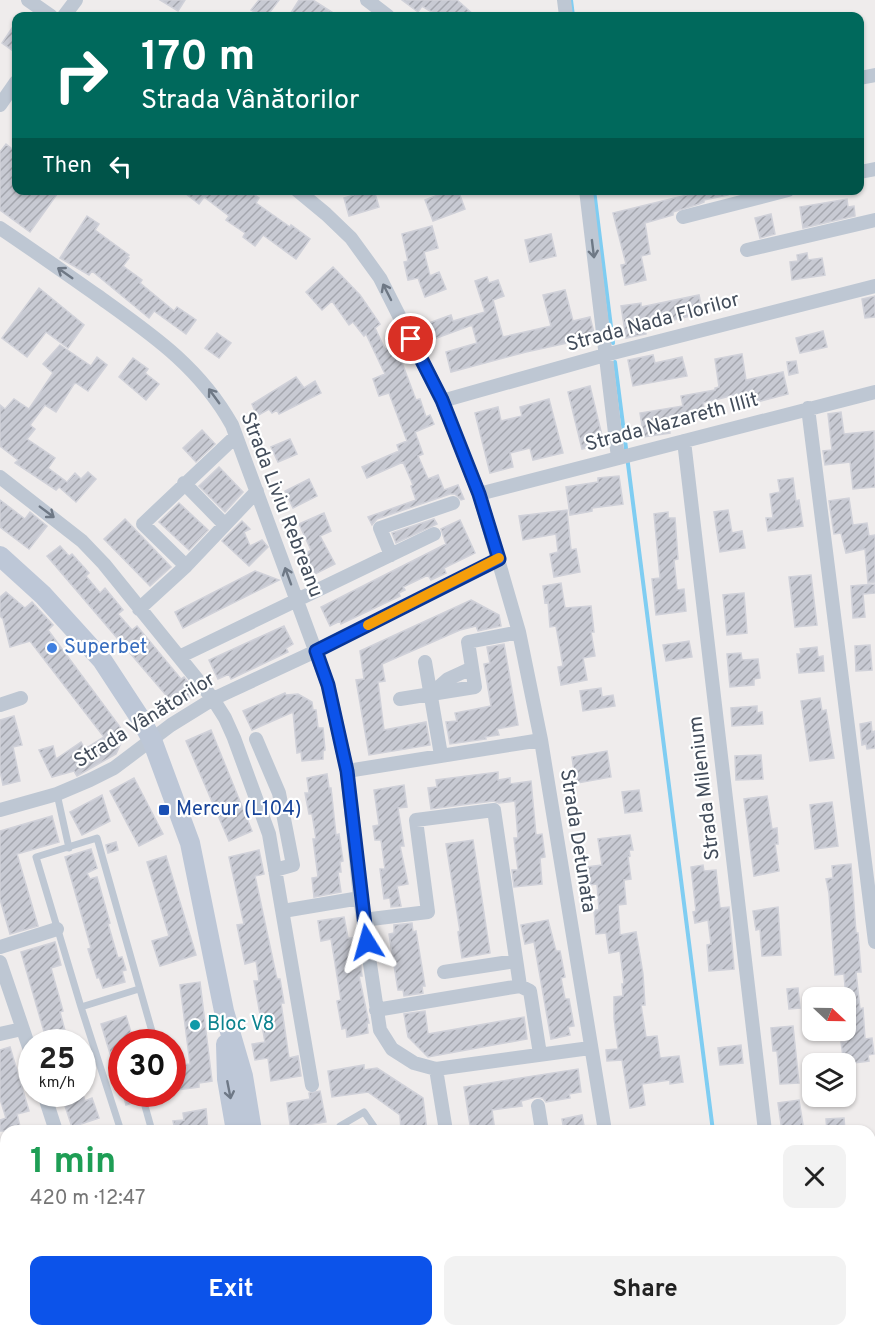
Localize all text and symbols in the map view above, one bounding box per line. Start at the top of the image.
text: 170 m [141,32,255,85]
icon: right [42,36,120,114]
text: Strada Vânătorilor [141,84,359,118]
icon: left [104,150,137,183]
text: Then [42,153,92,180]
one-way arrow [588,238,599,258]
one-way arrow [57,267,73,279]
one-way arrow [381,284,393,301]
street label: Strada Nada Florilor [563,287,743,359]
pin [385,313,436,364]
icon: arrive [394,322,427,355]
street label: Strada Nazareth Illit [583,387,761,459]
one-way arrow [208,389,221,405]
street label: Strada Liviu Rebreanu [234,409,328,601]
one-way arrow [38,506,54,519]
one-way arrow [282,567,293,586]
place label: Superbet [64,635,147,661]
marker: Superbet [45,641,59,655]
street label: Strada Vânătorilor [69,667,221,775]
street label: Strada Milenium [683,714,727,862]
street label: Strada Detunata [553,767,601,915]
place label: Mercur (L104) [176,797,302,823]
marker: Mercur (L104) [157,803,171,817]
position arrow [335,910,399,974]
north arrow [802,987,856,1041]
map controls [802,987,856,1107]
place label: Bloc V8 [207,1012,275,1038]
marker: Bloc V8 [188,1018,202,1032]
speed limit sign: 30 [108,1029,186,1107]
text: 25 [39,1042,75,1079]
button: layers [802,1053,856,1107]
text: km/h [39,1074,75,1093]
one-way arrow [224,1080,235,1100]
text: 1 min [30,1140,116,1186]
button: close [783,1145,846,1208]
text: 420 m · 12:47 [30,1186,145,1212]
button: Exit [30,1256,432,1325]
button: Share [444,1256,846,1325]

